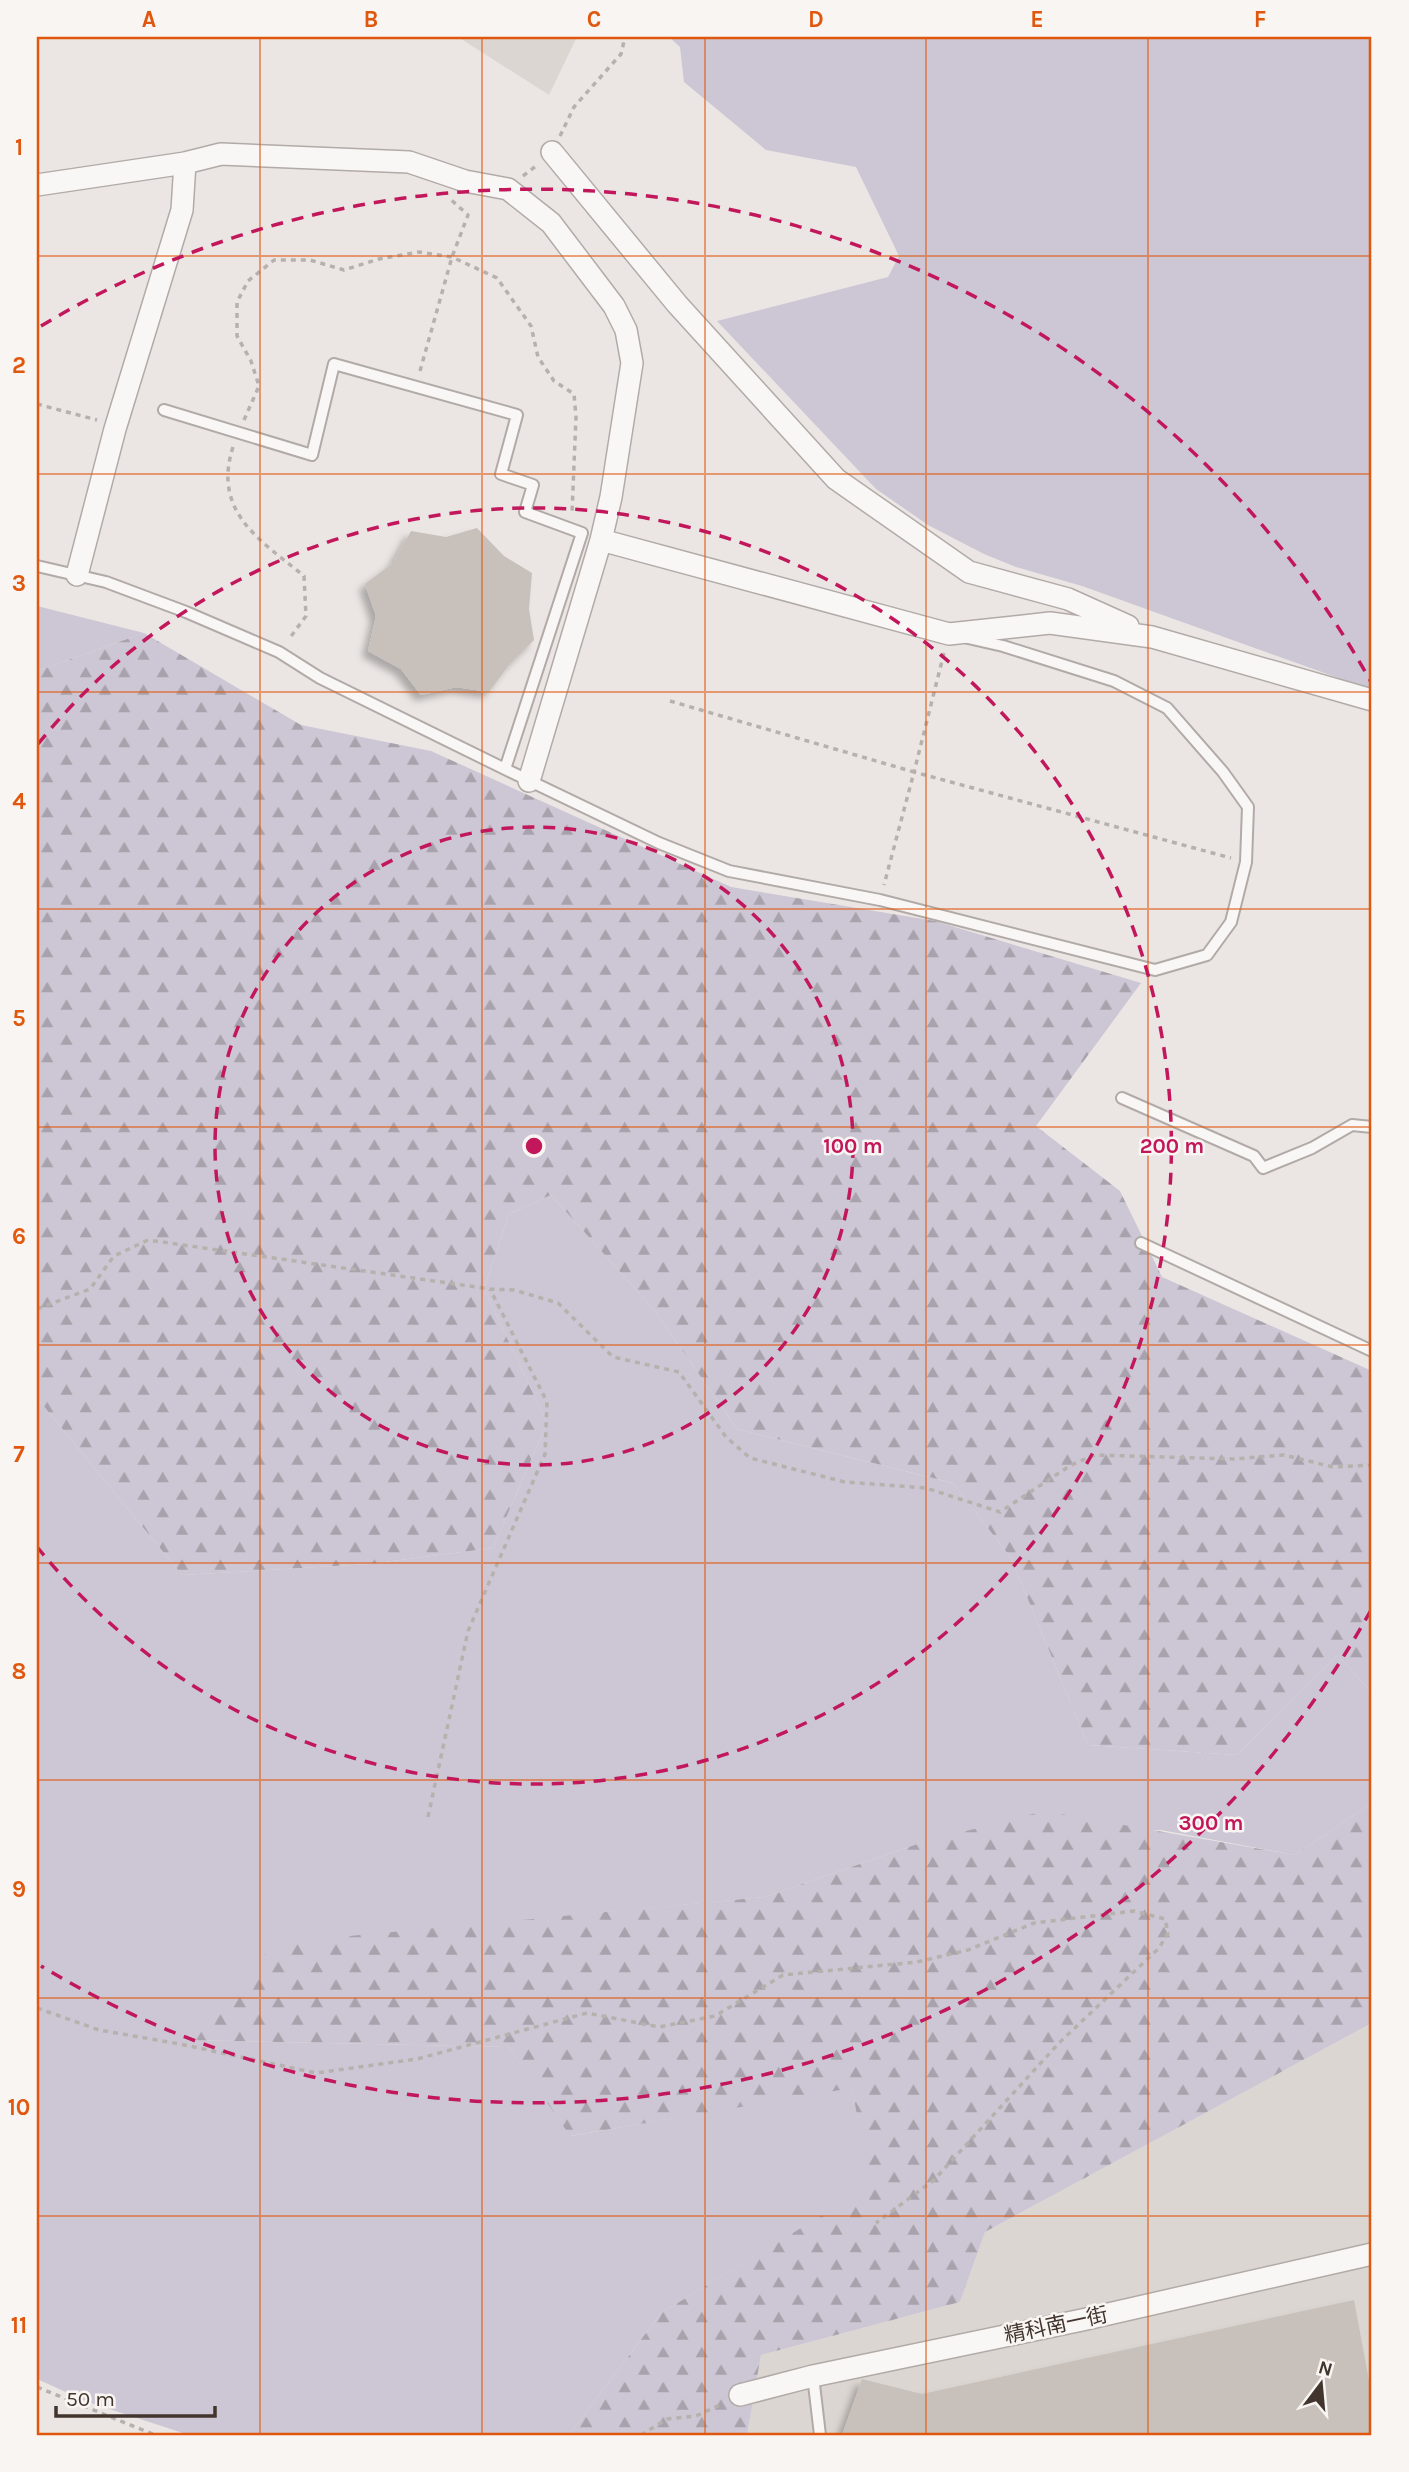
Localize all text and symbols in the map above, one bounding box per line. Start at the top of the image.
text: A [142,6,156,33]
text: B [364,6,378,33]
text: C [587,6,601,33]
text: D [808,6,824,33]
text: E [1030,6,1044,33]
text: F [1254,6,1266,33]
text: 1 [15,134,23,161]
text: 2 [12,352,26,379]
text: 3 [12,570,26,597]
text: 4 [12,788,26,815]
text: 5 [12,1005,26,1032]
centre of rings [522,1134,546,1158]
text: 100 m [823,1134,883,1158]
text: 200 m [1140,1134,1204,1158]
text: 6 [12,1223,26,1250]
text: 7 [13,1441,25,1468]
text: 8 [12,1658,26,1685]
text: 300 m [1179,1811,1243,1835]
text: 9 [12,1876,26,1903]
text: 10 [8,2094,30,2121]
street label: 精科南一街 [1002,2302,1110,2348]
text: 11 [11,2312,27,2339]
north arrow [1286,2350,1356,2420]
text: N [1316,2356,1335,2381]
scale bar [56,2374,215,2418]
text: 50 m [66,2387,115,2411]

